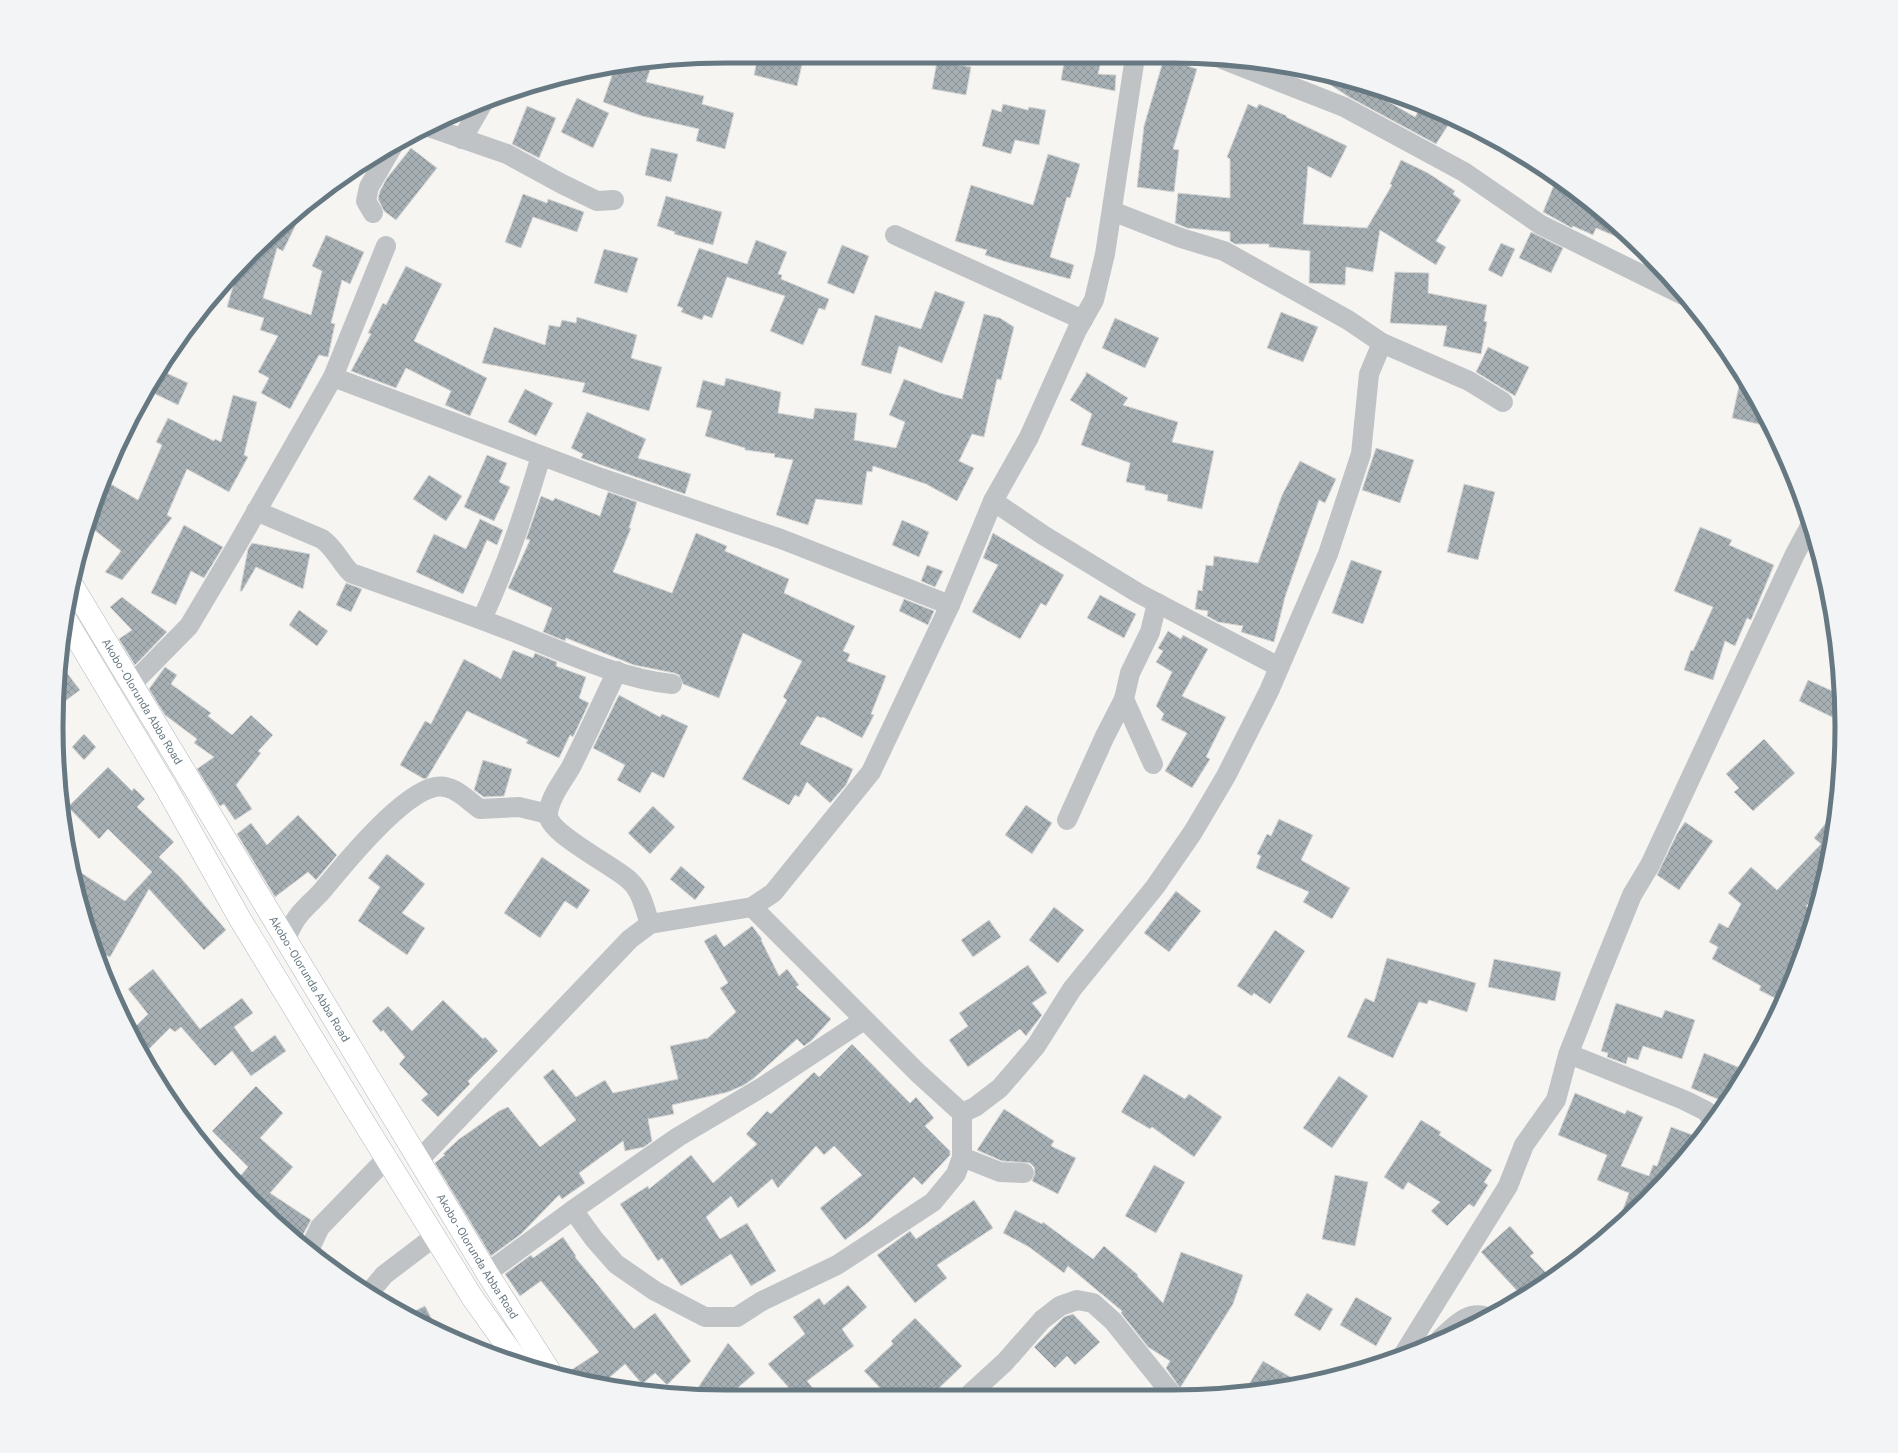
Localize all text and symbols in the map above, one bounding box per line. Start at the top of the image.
street label: Akobo - Olorunda Abba Road [100,636,185,767]
street label: Akobo - Olorunda Abba Road [267,914,352,1044]
street label: Akobo - Olorunda Abba Road [434,1191,521,1321]

